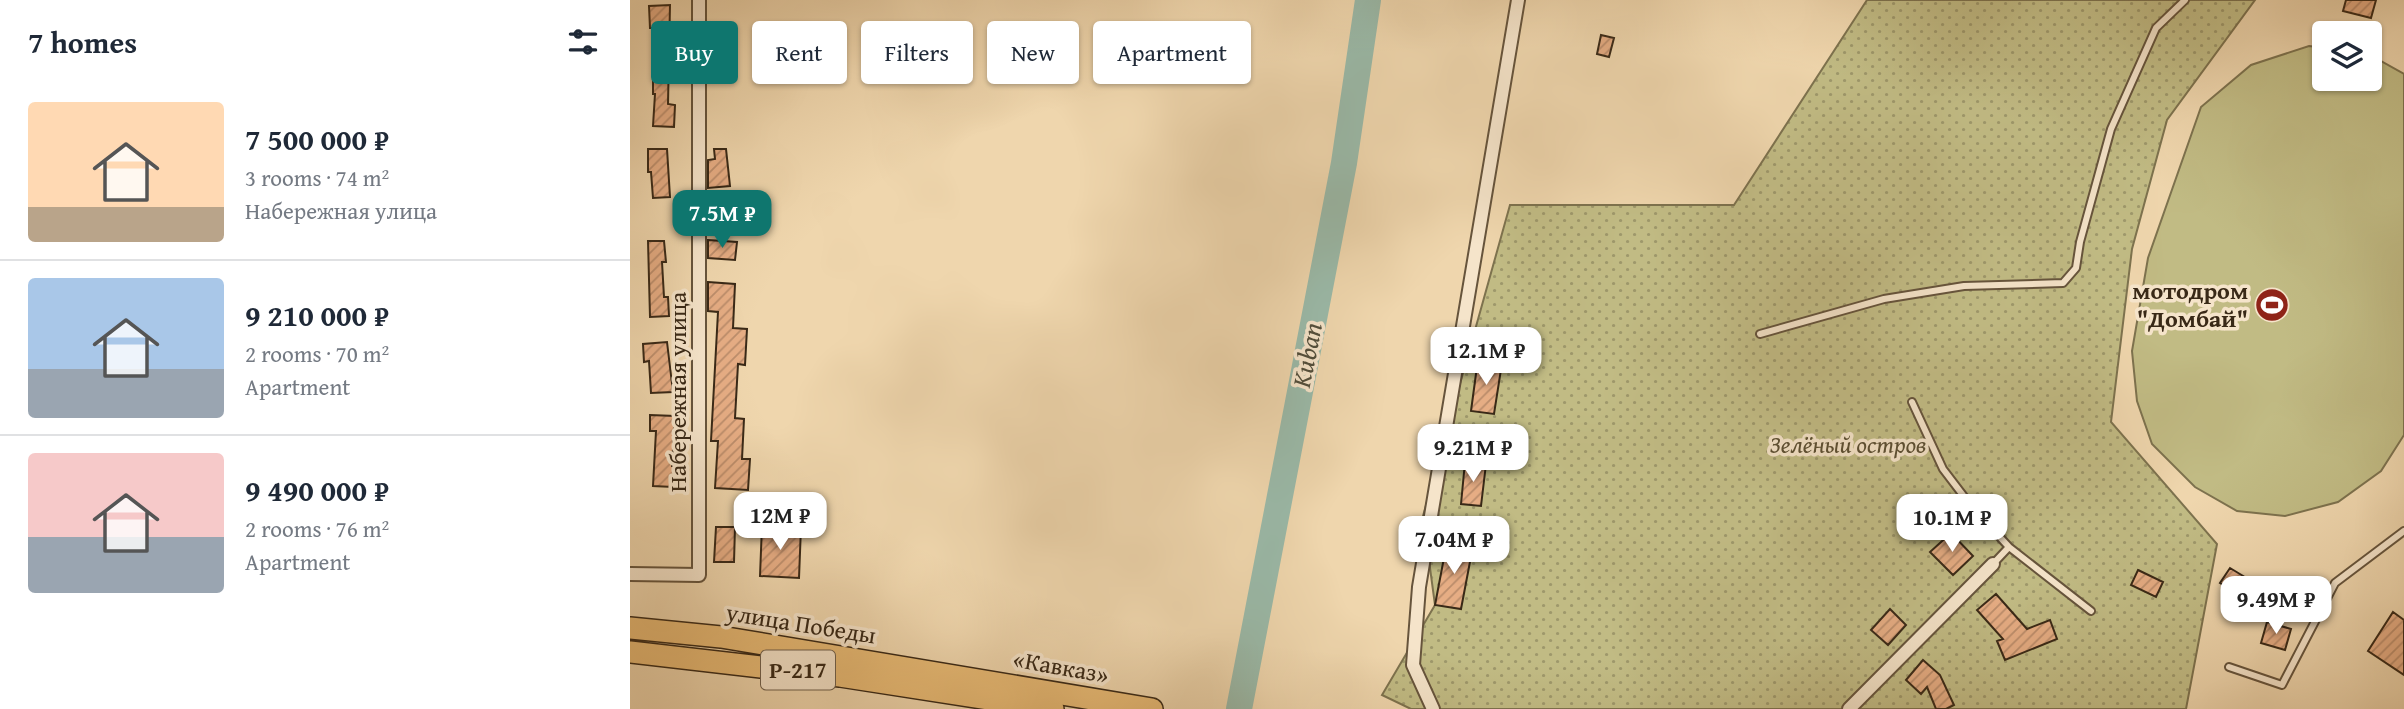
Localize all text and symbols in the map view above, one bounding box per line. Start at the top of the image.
text: 7 homes [28,20,137,64]
chip: Buy [651,21,738,84]
chip: Rent [752,21,847,84]
chip: Filters [861,21,973,84]
chip: New [987,21,1079,84]
chip: Apartment [1093,21,1251,84]
map controls [2312,21,2382,91]
button: layers [2312,21,2382,91]
icon: filters [564,23,602,61]
text: 7 500 000 ₽ [245,117,389,161]
icon: home [84,130,168,214]
text: 3 rooms · 74 m² [245,161,389,194]
pin: 7.5M ₽ [665,190,779,250]
text: Набережная улица [245,194,437,227]
text: 7.5M ₽ [688,196,756,229]
place label: мотодром "Домбай" [2132,273,2248,336]
sports icon: мотодром "Домбай" [2253,286,2291,324]
street label: Набережная улица [660,291,695,492]
text: 9 210 000 ₽ [245,293,389,337]
icon: home [84,306,168,390]
water label: Kuban [1281,319,1332,392]
pin: 12.1M ₽ [1421,328,1551,387]
text: 12.1M ₽ [1446,333,1526,366]
text: 2 rooms · 70 m² [245,337,389,370]
text: Apartment [245,370,350,403]
pin: 9.21M ₽ [1408,424,1538,484]
park label: Зелёный остров [1770,427,1926,462]
text: 9.21M ₽ [1433,430,1513,463]
text: 9 490 000 ₽ [245,468,389,512]
icon: home [84,481,168,565]
pin: 12M ₽ [731,492,829,552]
pin: 10.1M ₽ [1887,494,2017,554]
text: 12M ₽ [750,498,810,531]
text: 10.1M ₽ [1912,500,1992,533]
text: 2 rooms · 76 m² [245,512,389,545]
pin: 7.04M ₽ [1389,516,1519,576]
text: 7.04M ₽ [1414,522,1494,555]
text: Apartment [245,545,350,578]
pin: 9.49M ₽ [2211,576,2341,636]
text: 9.49M ₽ [2236,582,2316,615]
street label: улица Победы [723,594,879,653]
street label: «Кавказ» [1011,641,1111,692]
road number: Р-217 [761,650,835,690]

